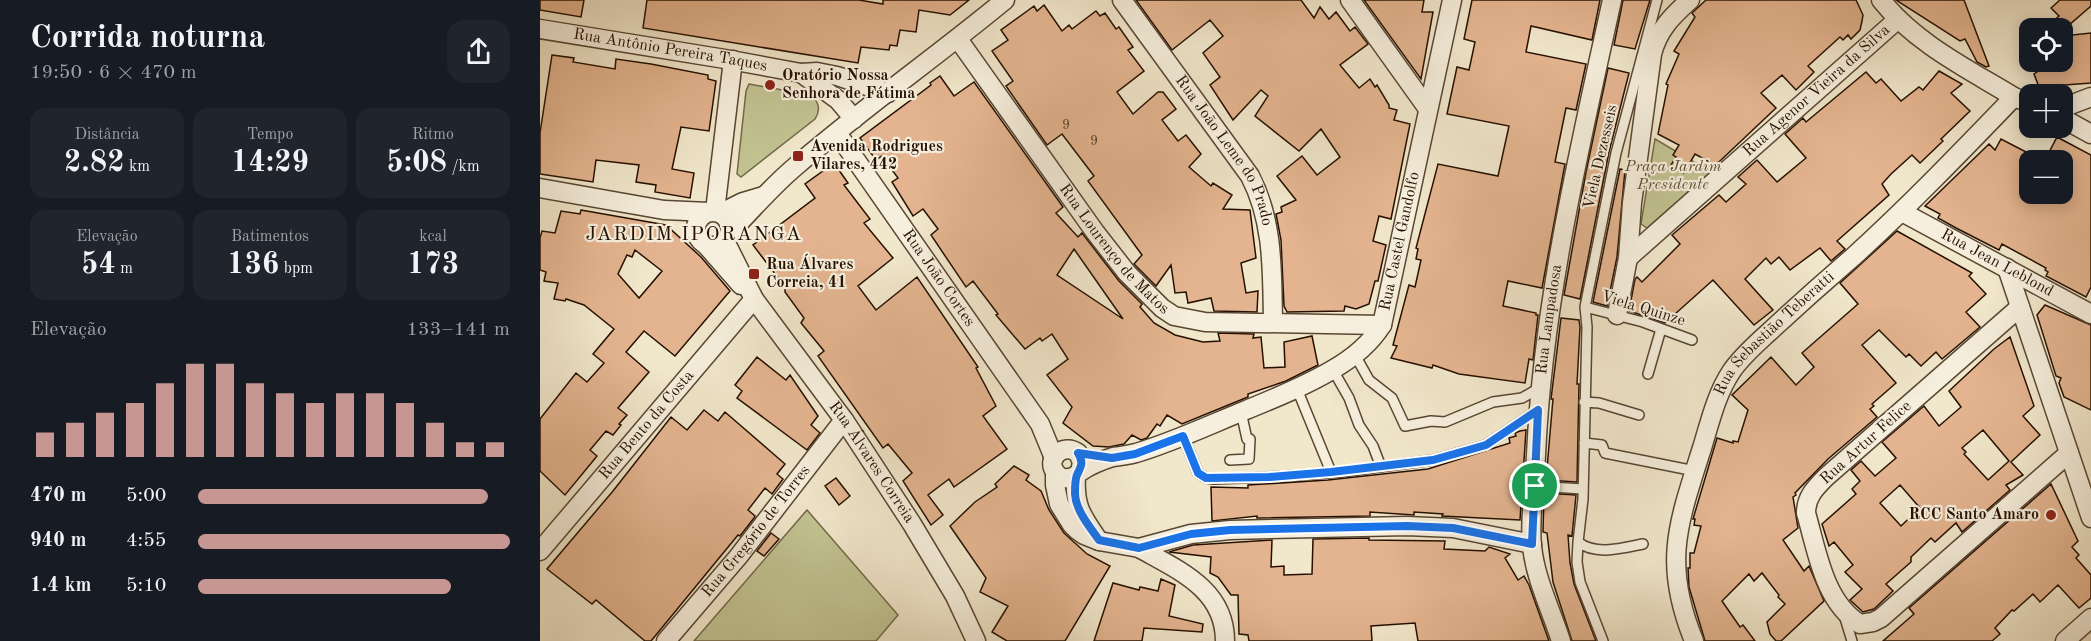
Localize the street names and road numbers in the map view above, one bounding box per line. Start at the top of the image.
street label: Rua Agenor Vieira da Silva [1740,22,1893,160]
street label: Rua Antônio Pereira Taques [572,27,769,75]
street label: Rua João Leme do Prado [1172,73,1275,227]
street label: Viela Dezesseis [1581,103,1621,211]
street label: Rua Castel Gandolfo [1377,170,1423,312]
street label: Rua Lourenço de Matos [1056,181,1171,318]
street label: Rua João Cortes [899,227,978,330]
street label: Rua Jean Leblond [1938,227,2056,300]
street label: Rua Lampadosa [1534,263,1565,375]
street label: Rua Sebastião Teberatti [1712,269,1838,398]
street label: Viela Quinze [1599,289,1687,329]
street label: Rua Bento da Costa [596,368,697,483]
street label: Rua Artur Felice [1817,398,1915,488]
street label: Rua Álvares Correia [825,399,917,526]
street label: Rua Gregório de Torres [699,463,814,601]

